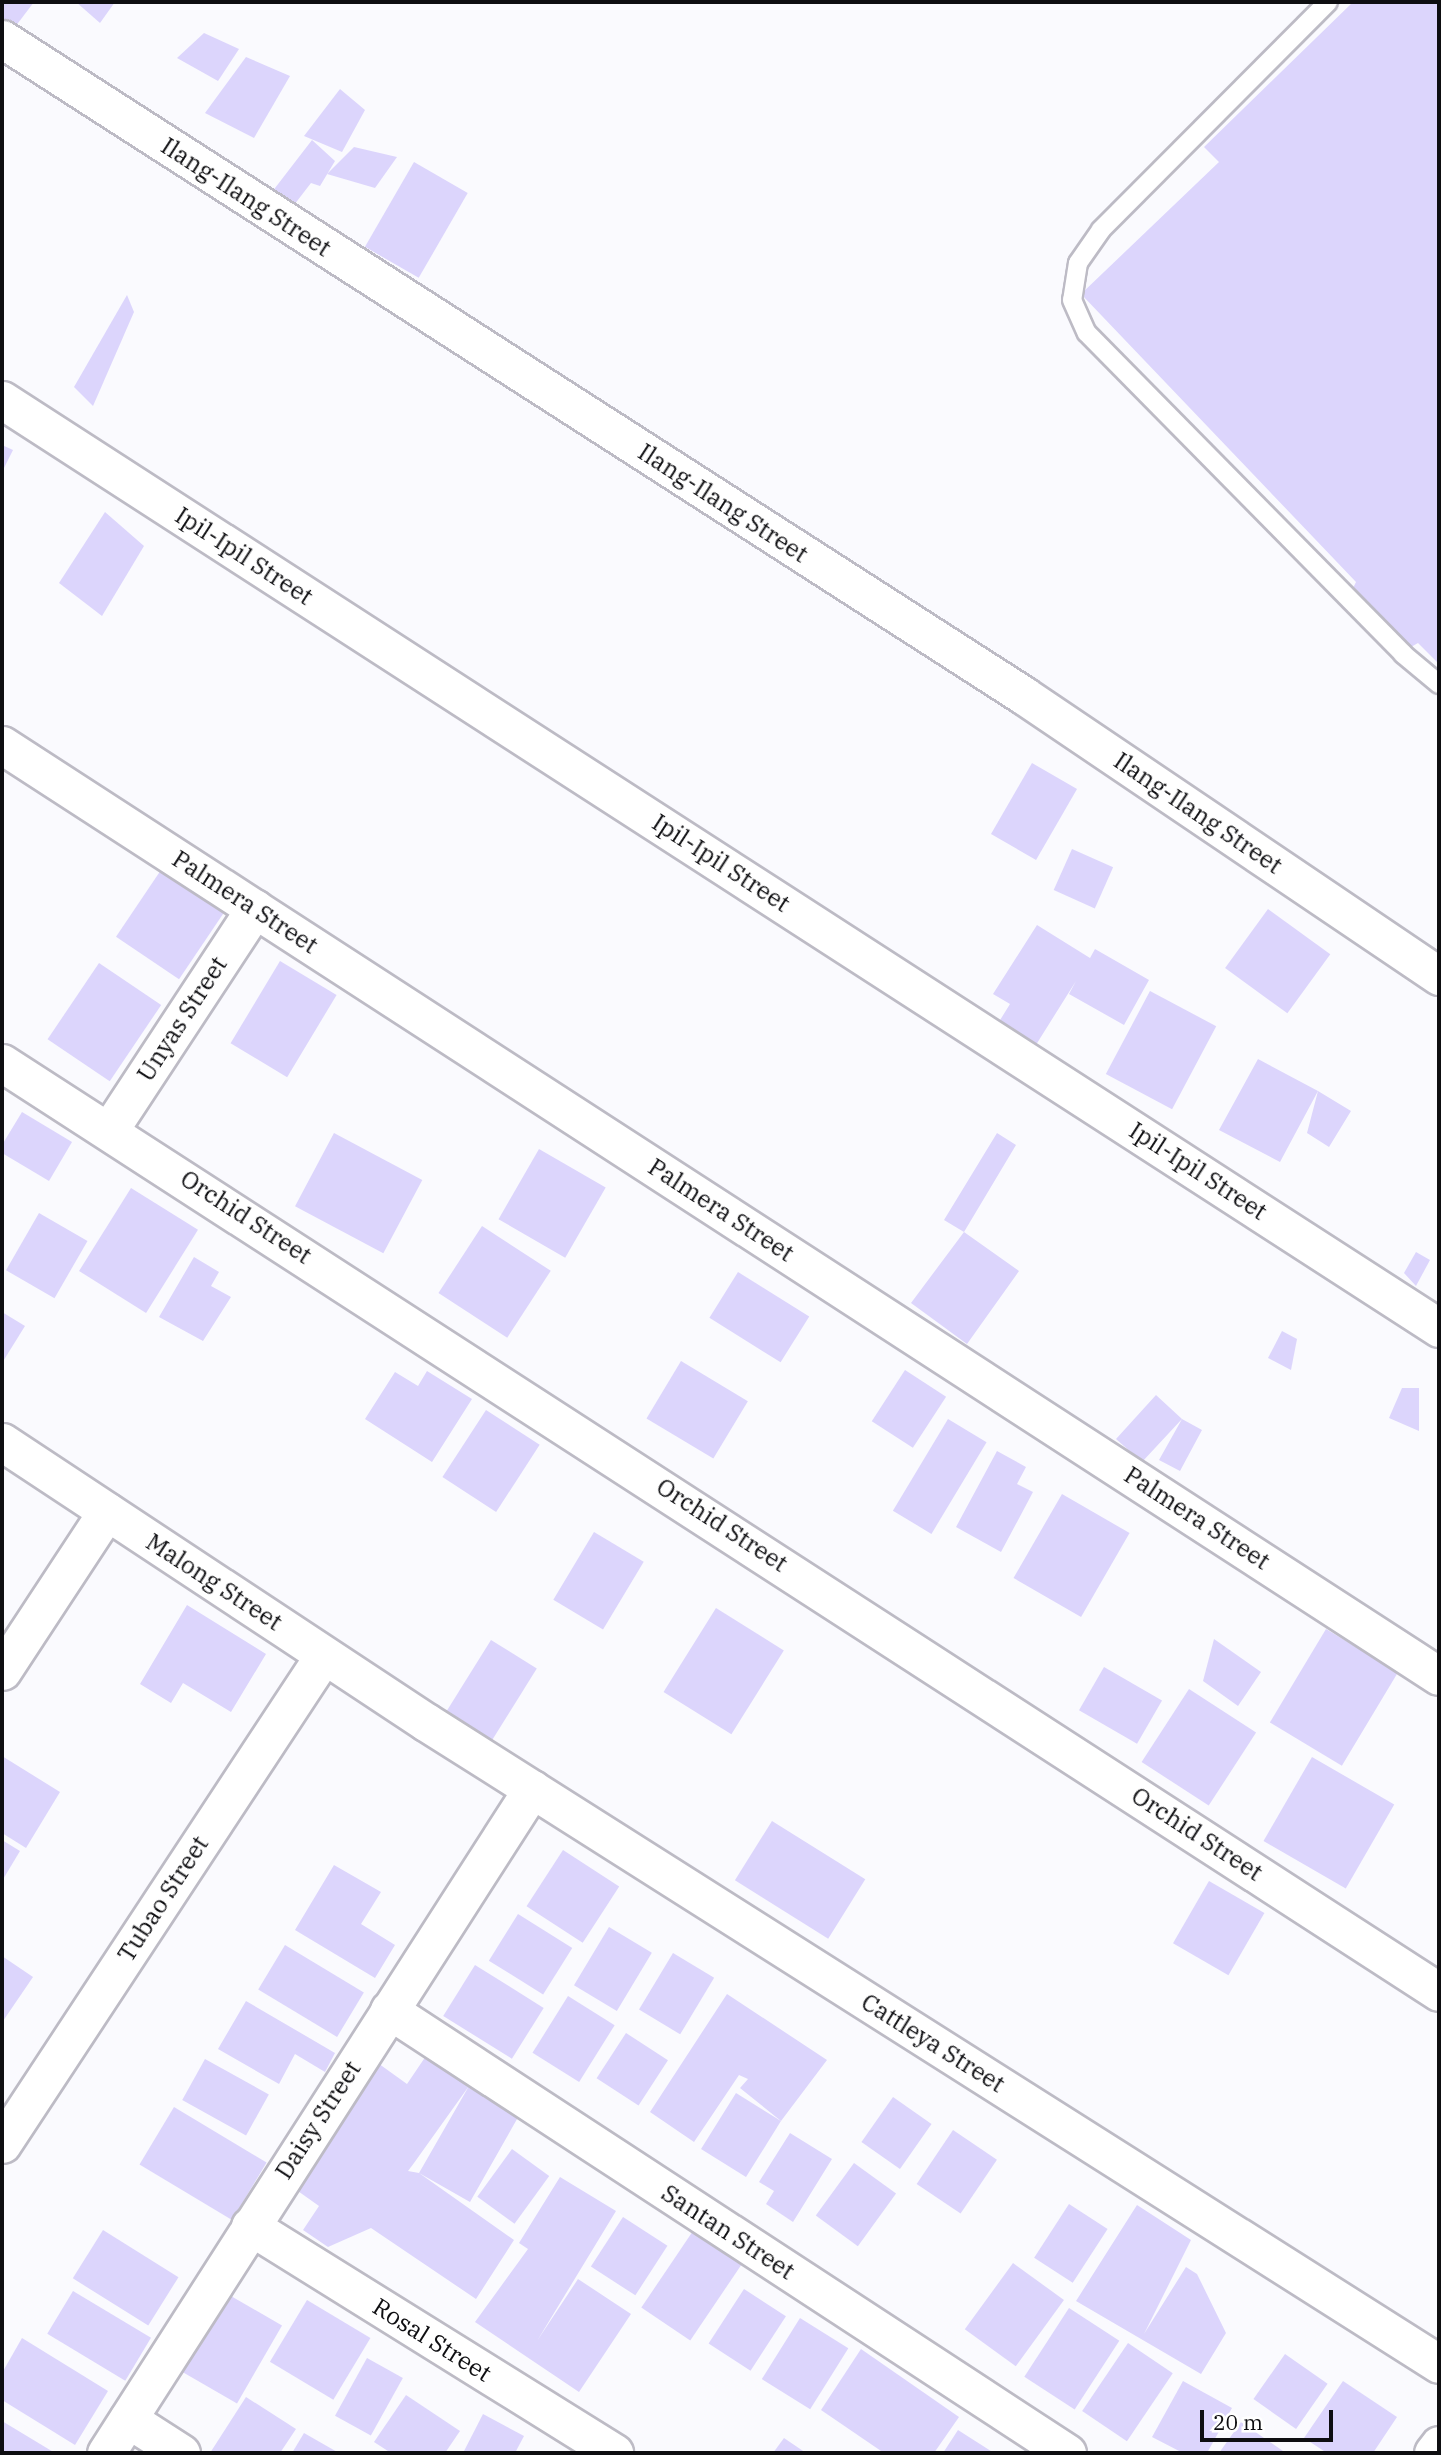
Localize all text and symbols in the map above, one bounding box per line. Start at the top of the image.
street label: Ilang-Ilang Street [156,131,336,263]
street label: Ilang-Ilang Street [633,437,813,569]
street label: Ipil-Ipil Street [170,501,318,611]
street label: Ilang-Ilang Street [1109,746,1287,880]
street label: Ipil-Ipil Street [647,808,795,918]
street label: Palmera Street [167,844,323,960]
street label: Unyas Street [131,951,233,1087]
street label: Ipil-Ipil Street [1124,1116,1272,1226]
street label: Palmera Street [643,1152,799,1268]
street label: Orchid Street [175,1164,317,1270]
street label: Palmera Street [1119,1460,1275,1576]
street label: Orchid Street [651,1472,793,1578]
street label: Malong Street [141,1527,287,1637]
street label: Orchid Street [1126,1781,1268,1887]
street label: Tubao Street [112,1831,214,1967]
street label: Cattleya Street [856,1987,1010,2099]
street label: Daisy Street [269,2056,367,2184]
street label: Santan Street [656,2178,800,2286]
street label: Rosal Street [367,2292,497,2388]
scale bar [1203,2396,1336,2440]
text: 20 m [1213,2408,1263,2436]

